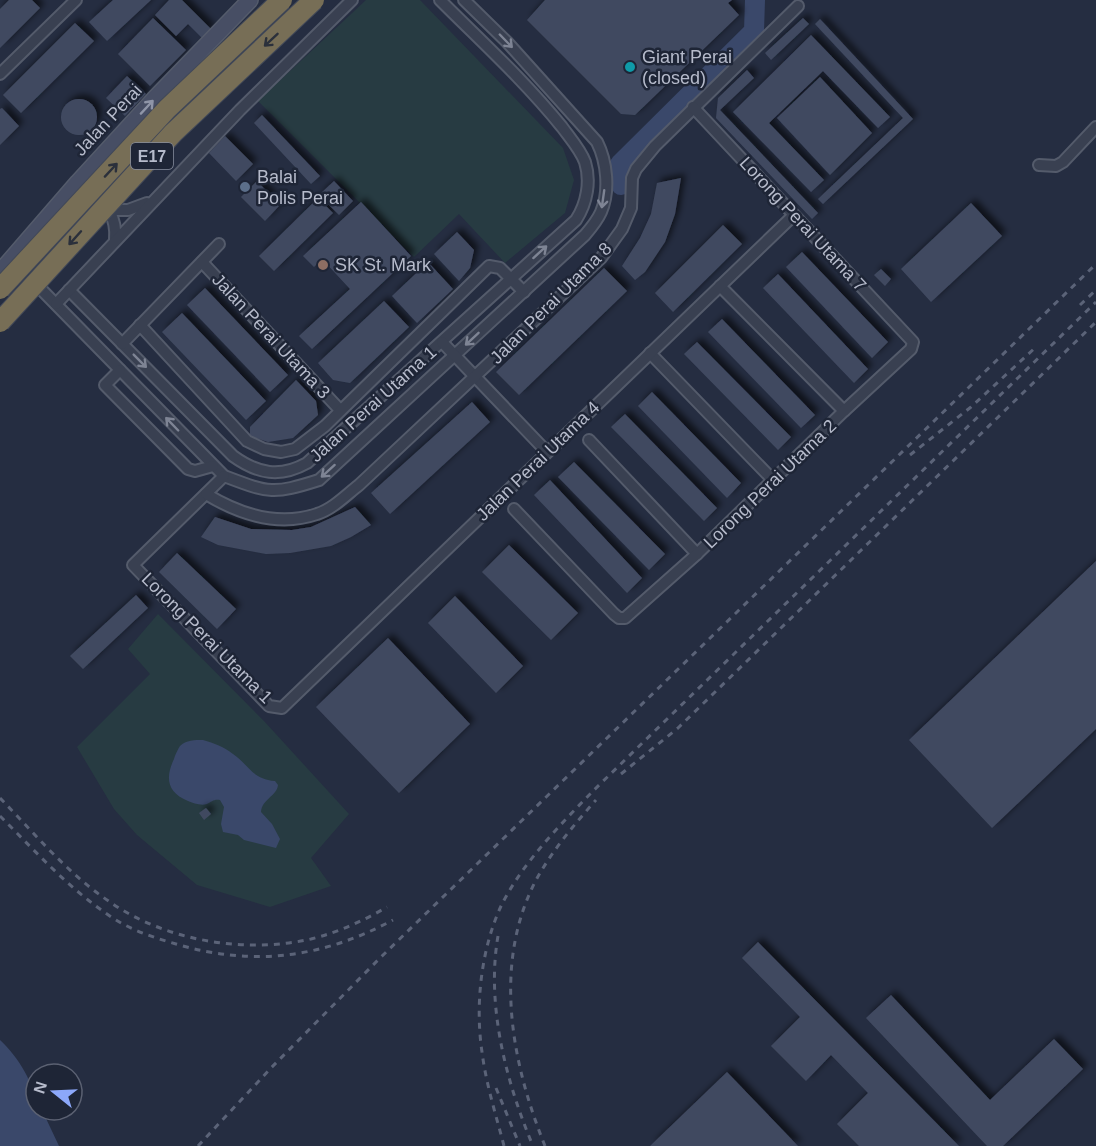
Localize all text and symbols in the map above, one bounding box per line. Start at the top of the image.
one-way arrow [264,33,279,47]
one-way arrow [498,34,513,49]
place label: Giant Perai (closed) [642,47,732,88]
marker: Giant Perai (closed) [623,60,637,74]
street label: Jalan Perai [70,80,146,160]
one-way arrow [140,99,154,114]
road number: E17 [131,143,173,169]
street label: Lorong Perai Utama 7 [736,153,870,295]
one-way arrow [104,162,118,177]
place label: Balai Polis Perai [257,167,343,208]
marker: Balai Polis Perai [238,180,252,194]
one-way arrow [598,189,609,208]
one-way arrow [68,230,82,245]
street label: Jalan Perai Utama 8 [486,238,616,368]
one-way arrow [532,245,547,259]
place label: SK St. Mark [335,255,432,275]
marker: SK St. Mark [316,258,330,272]
street label: Jalan Perai Utama 3 [208,270,334,402]
one-way arrow [465,332,480,347]
street label: Jalan Perai Utama 1 [306,342,440,466]
one-way arrow [132,354,147,369]
street label: Jalan Perai Utama 4 [472,397,604,525]
street label: Lorong Perai Utama 2 [700,416,840,552]
one-way arrow [165,417,180,432]
one-way arrow [321,464,336,478]
street label: Lorong Perai Utama 1 [138,569,276,707]
north arrow [24,1062,84,1122]
text: N [30,1079,50,1096]

